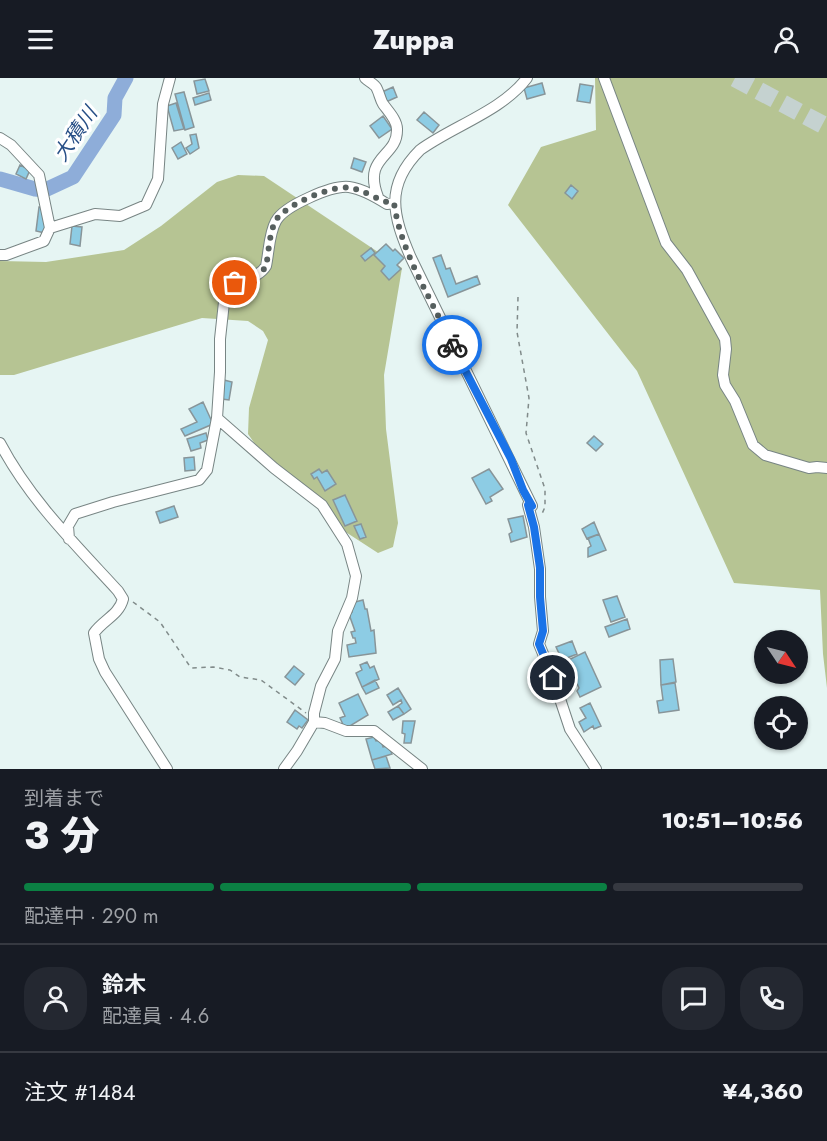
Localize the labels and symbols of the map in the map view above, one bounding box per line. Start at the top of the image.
water label: 大積川 [47,100,105,167]
pin [209,257,260,308]
courier [422,315,482,375]
north arrow [754,630,808,684]
pin [527,652,578,703]

